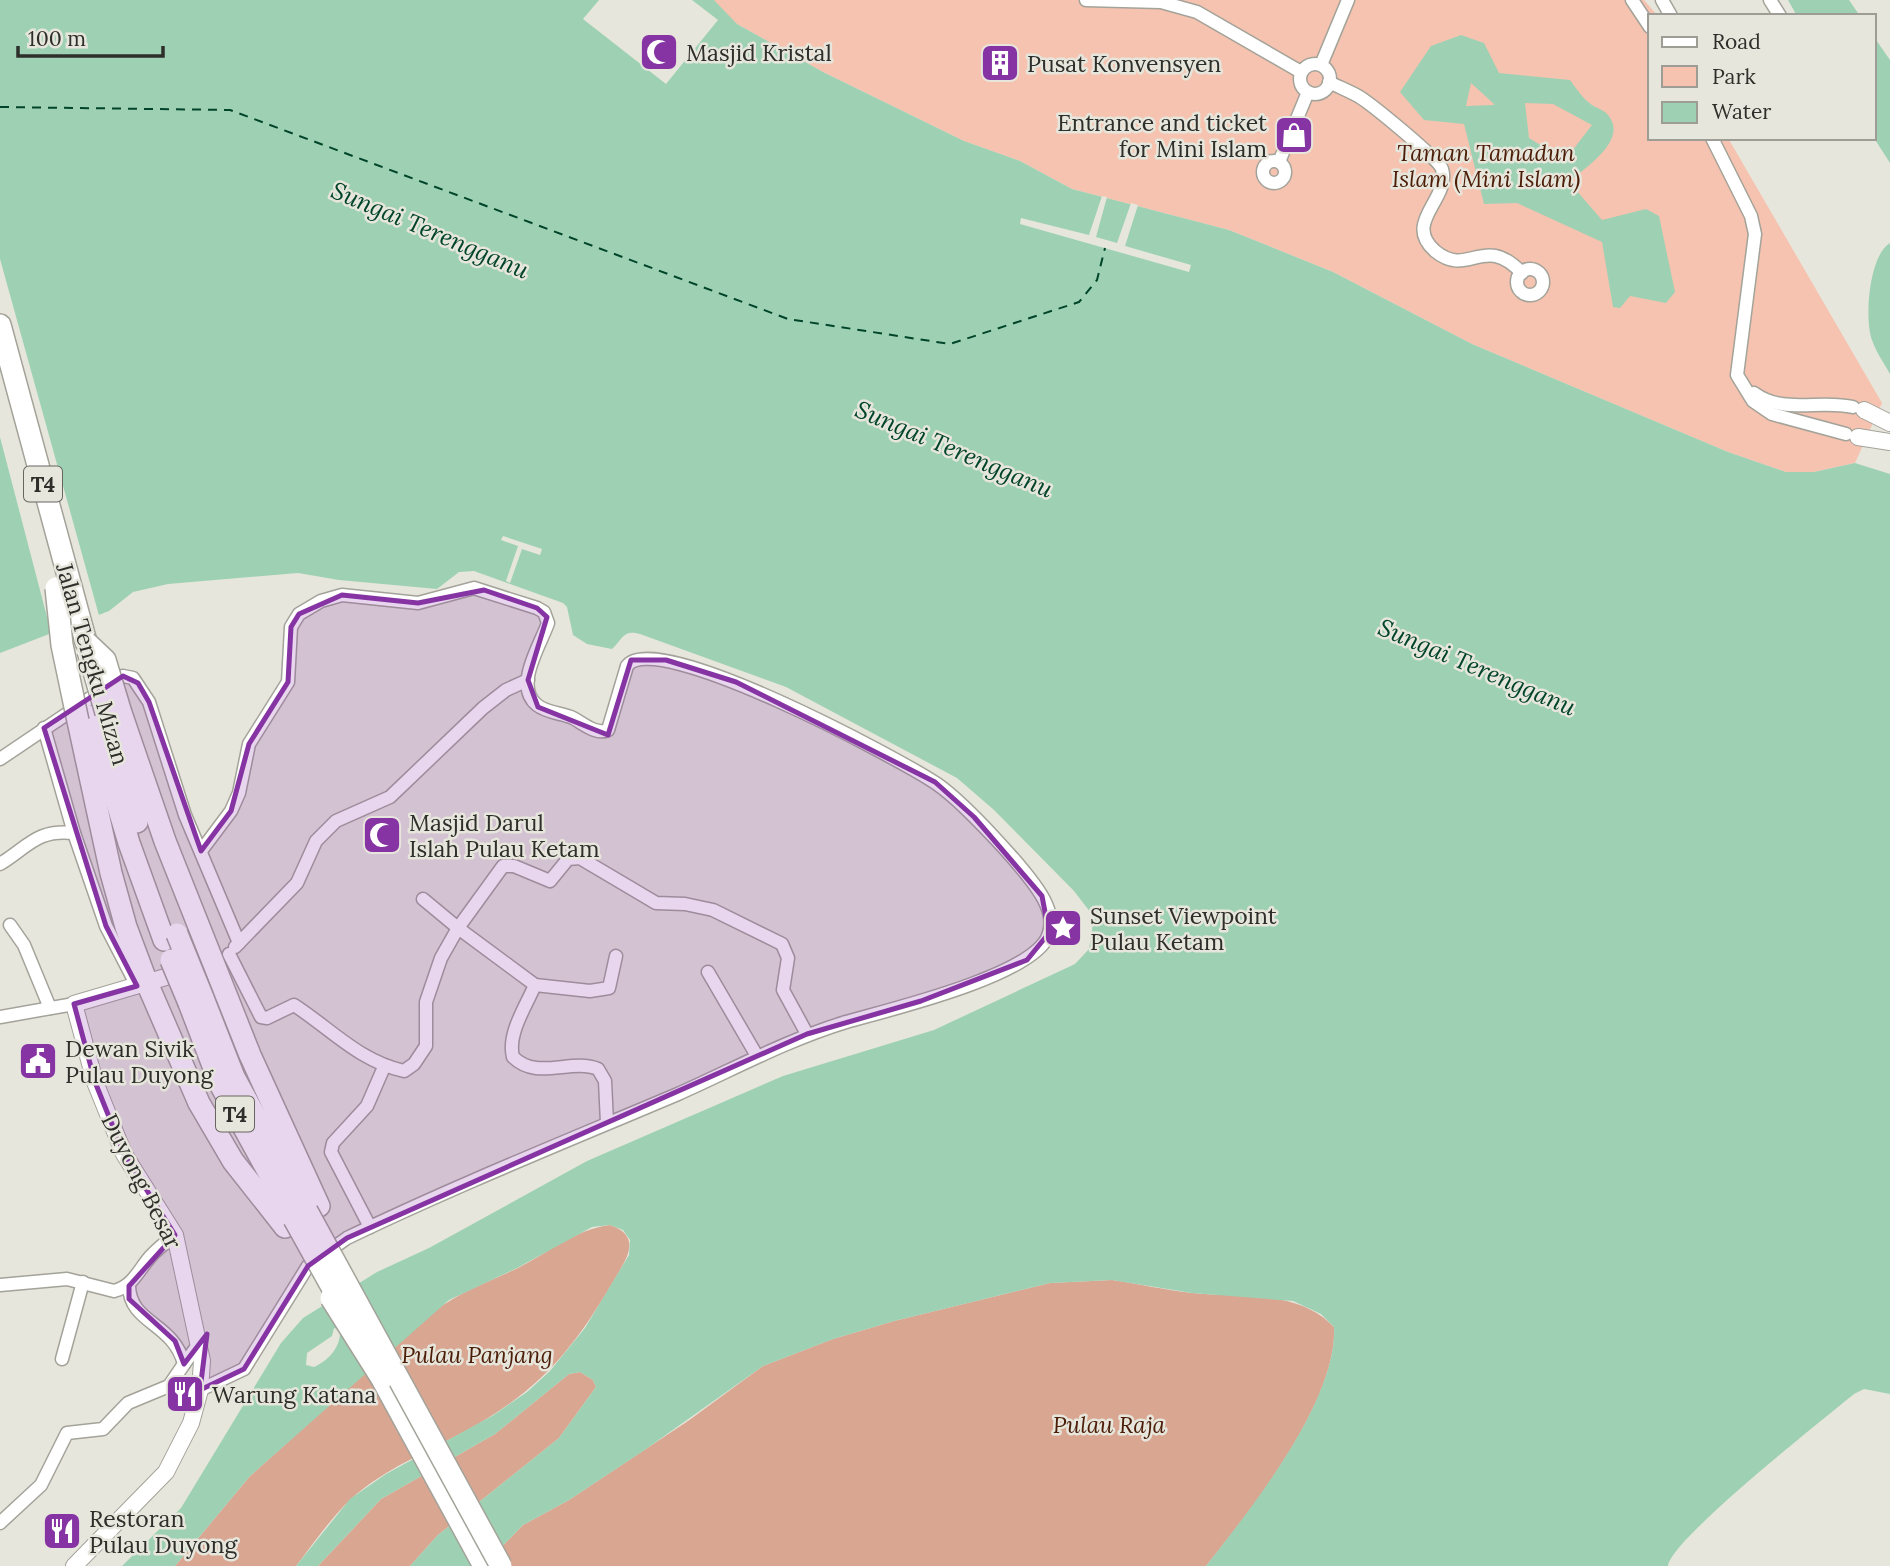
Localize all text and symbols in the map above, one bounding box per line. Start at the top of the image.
scale bar [18,14,163,58]
legend [1648,14,1876,140]
text: 100 m [28,25,86,52]
text: Road [1712,28,1761,55]
mosque icon: Masjid Kristal [638,31,680,73]
place label: Masjid Kristal [686,38,832,67]
building icon: Pusat Konvensyen [979,42,1021,84]
place label: Pusat Konvensyen [1027,49,1221,78]
text: Park [1712,63,1756,90]
text: Water [1712,98,1771,125]
place label: Entrance and ticket for Mini Islam [1057,108,1267,163]
shop icon: Entrance and ticket for Mini Islam [1273,114,1315,156]
park label: Taman Tamadun Islam (Mini Islam) [1392,138,1580,194]
water label: Sungai Terengganu [327,174,534,286]
water label: Sungai Terengganu [851,393,1058,505]
road number: T4 [24,466,62,502]
street label: Jalan Tengku Mizan [50,559,136,768]
water label: Sungai Terengganu [1374,611,1581,723]
place label: Masjid Darul Islah Pulau Ketam [409,808,600,863]
mosque icon: Masjid Darul Islah Pulau Ketam [361,814,403,856]
place label: Sunset Viewpoint Pulau Ketam [1090,901,1277,956]
place icon: Sunset Viewpoint Pulau Ketam [1042,907,1084,949]
place label: Dewan Sivik Pulau Duyong [65,1034,214,1089]
public building icon: Dewan Sivik Pulau Duyong [17,1040,59,1082]
road number: T4 [216,1096,254,1132]
street label: Duyong Besar [95,1108,189,1254]
park label: Pulau Panjang [401,1340,553,1369]
restaurant icon: Warung Katana [164,1373,206,1415]
place label: Warung Katana [212,1380,376,1409]
park label: Pulau Raja [1053,1410,1166,1439]
place label: Restoran Pulau Duyong [89,1504,238,1559]
restaurant icon: Restoran Pulau Duyong [41,1510,83,1552]

